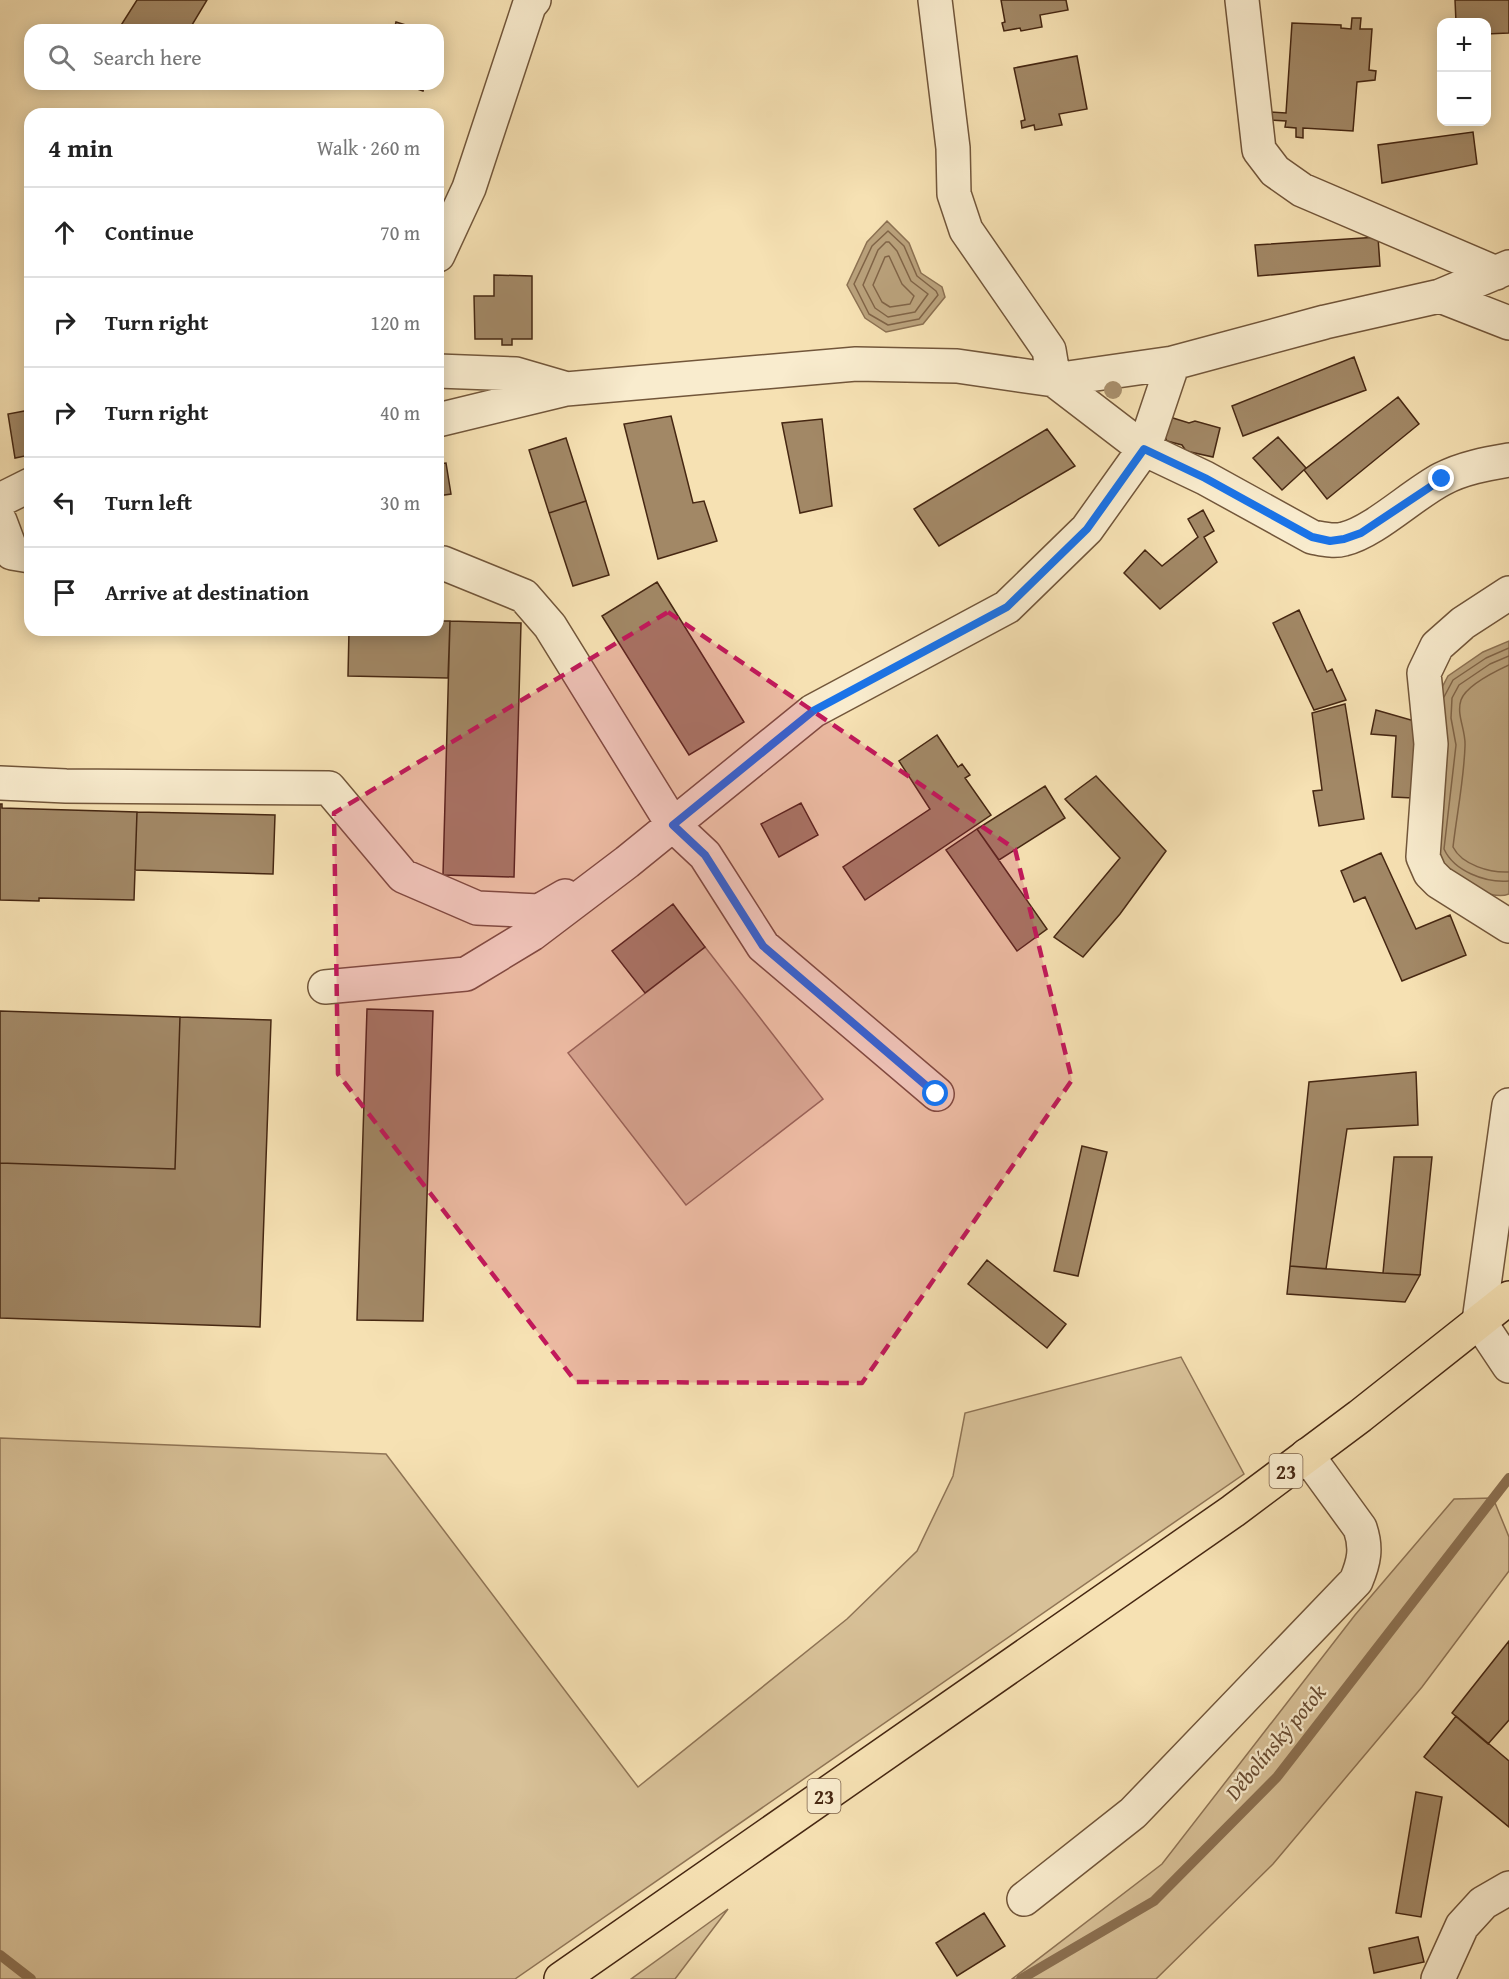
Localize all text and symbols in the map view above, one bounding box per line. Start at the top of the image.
map controls [1437,18,1491,126]
button: + [1437,18,1491,72]
search box [24,24,444,90]
icon: search [45,41,78,74]
text: Search here [93,41,202,73]
button: − [1437,72,1491,126]
text: 4 min [48,128,113,167]
text: Walk · 260 m [317,133,420,162]
icon: ahead [48,216,81,249]
text: Continue [105,216,194,248]
text: 70 m [380,218,420,247]
icon: right [48,306,81,339]
text: Turn right [105,306,208,338]
text: 120 m [370,308,420,337]
icon: right [48,396,81,429]
text: Turn right [105,396,208,428]
text: 40 m [380,398,420,427]
route end [1428,465,1454,491]
icon: left [48,486,81,519]
text: Turn left [105,486,192,518]
text: 30 m [380,488,420,517]
icon: arrive [48,576,81,609]
text: Arrive at destination [105,576,309,608]
route start [922,1080,948,1106]
road number: 23 [1270,1454,1302,1488]
water label: Děbolínský potok [1216,1676,1334,1808]
road number: 23 [808,1779,840,1813]

